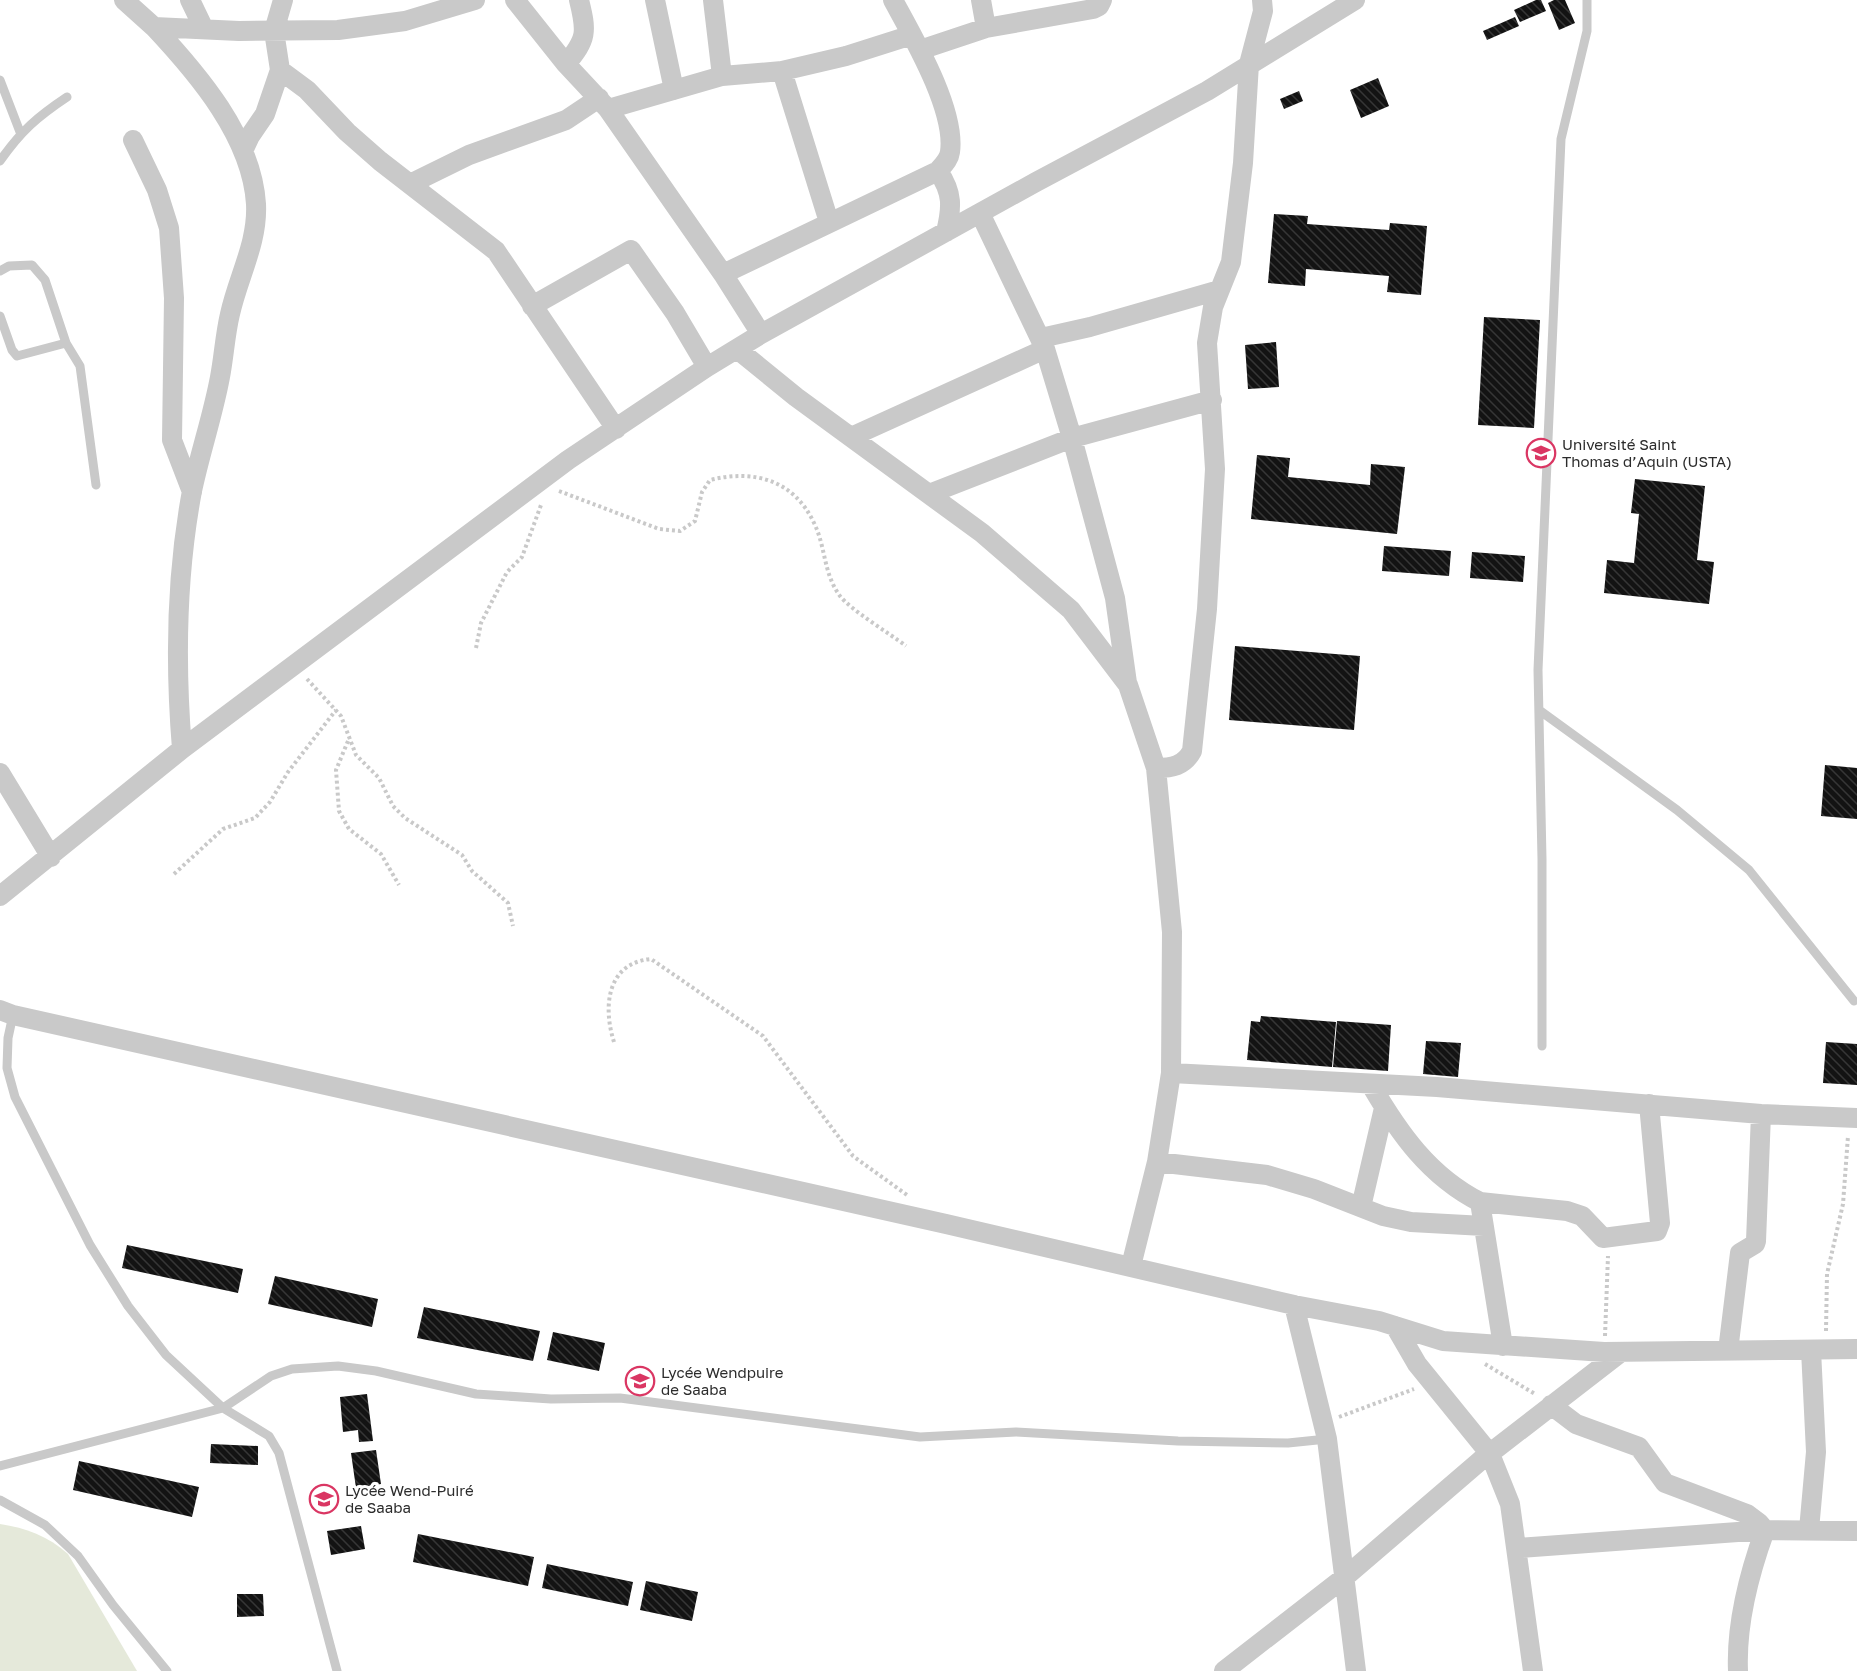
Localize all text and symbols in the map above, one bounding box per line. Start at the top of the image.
place label: Université Saint Thomas d’Aquin (USTA) [1562,435,1732,470]
school or university icon: Université Saint Thomas d’Aquin (USTA) [1525,437,1557,469]
place label: Lycée Wendpuire de Saaba [661,1363,784,1398]
school or university icon: Lycée Wendpuire de Saaba [624,1365,656,1397]
place label: Lycée Wend-Puiré de Saaba [345,1481,474,1516]
school or university icon: Lycée Wend-Puiré de Saaba [308,1483,340,1515]

